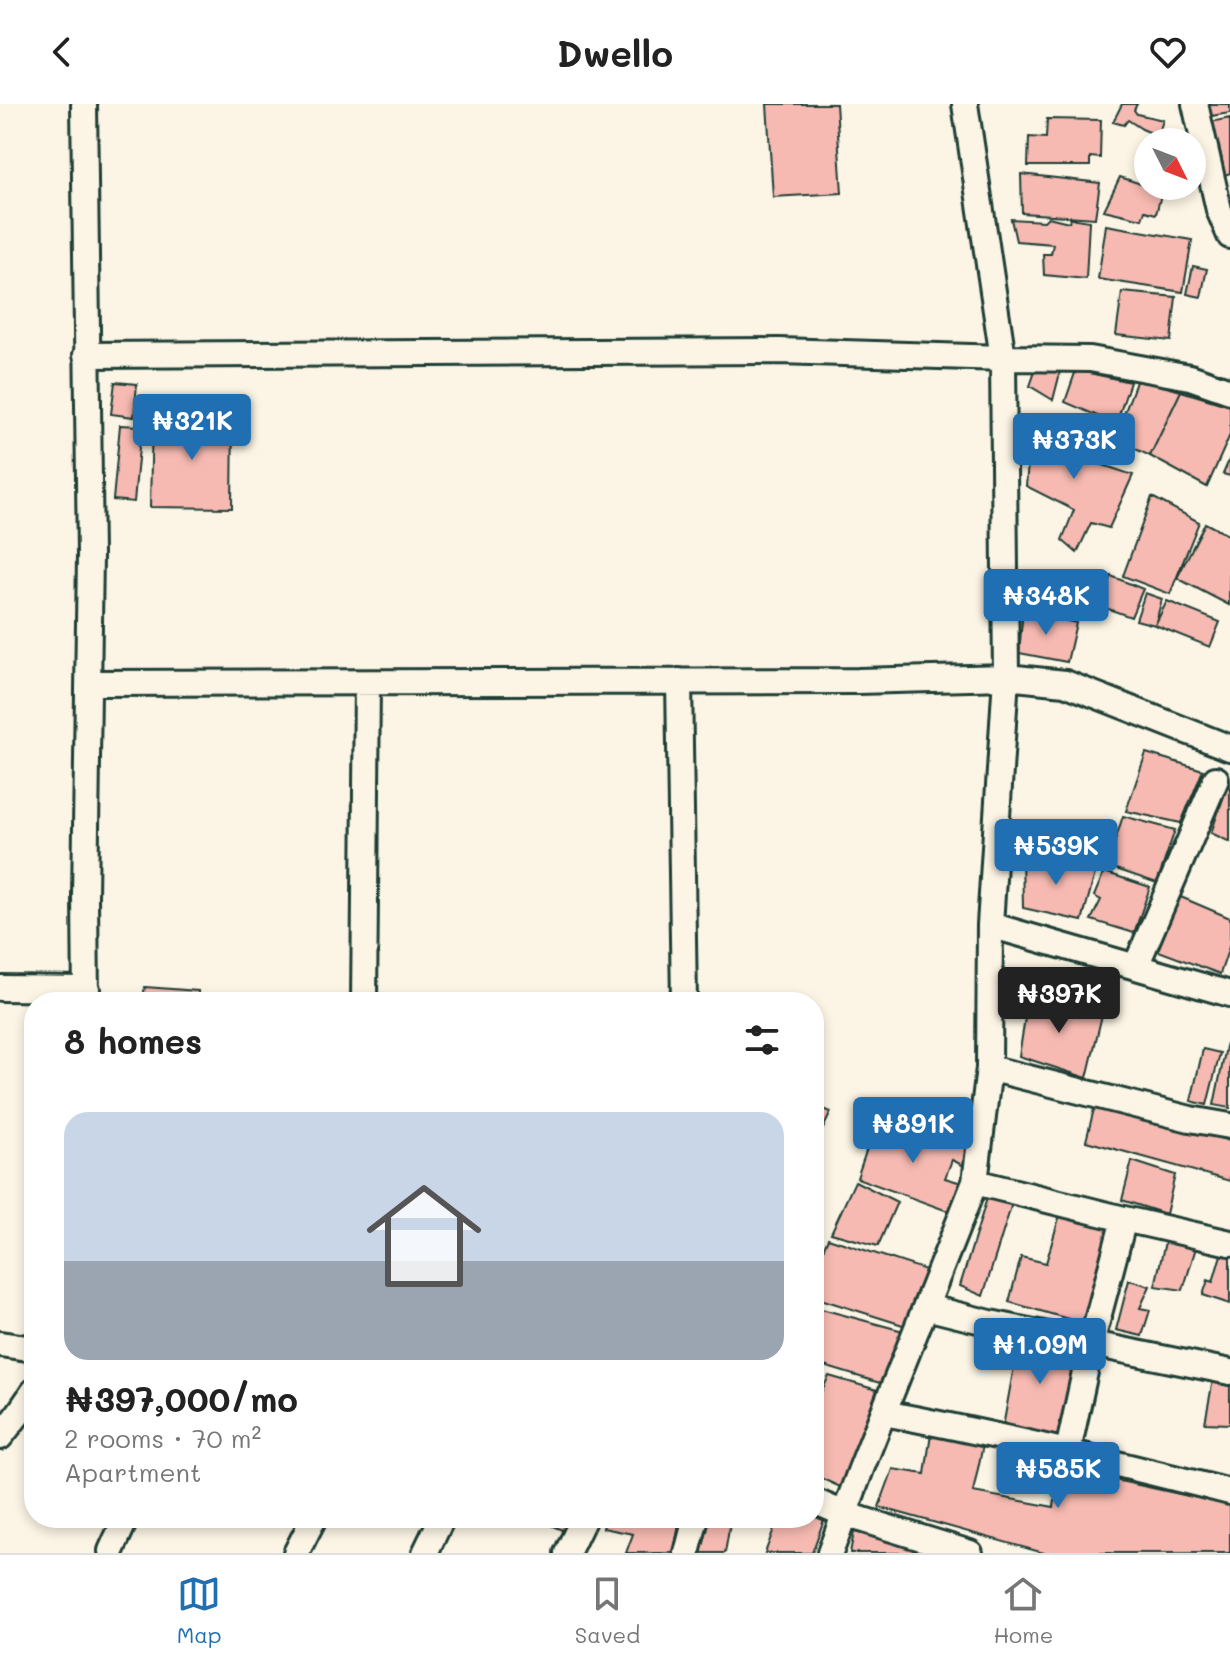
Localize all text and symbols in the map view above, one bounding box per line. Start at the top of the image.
text: Dwello [557,29,673,76]
icon: back [40,30,84,74]
icon: heart [1146,30,1190,74]
north arrow [1134,128,1206,200]
map controls [1134,128,1206,200]
pin: ₦321K [136,394,248,462]
text: ₦321K [151,403,233,437]
pin: ₦373K [1018,413,1130,481]
text: ₦373K [1031,422,1117,456]
pin: ₦348K [990,569,1102,637]
text: ₦348K [1002,578,1090,612]
pin: ₦539K [1000,819,1112,887]
text: ₦539K [1013,828,1099,862]
pin: ₦397K [1003,967,1115,1035]
text: ₦397K [1016,976,1102,1010]
text: 8 homes [64,1018,202,1063]
icon: filters [740,1018,784,1062]
pin: ₦891K [857,1097,969,1165]
text: ₦891K [871,1106,955,1140]
icon: home [352,1164,496,1308]
pin: ₦1.09M [975,1318,1105,1386]
text: ₦1.09M [992,1327,1088,1361]
text: ₦397,000/mo [64,1376,298,1421]
text: 2 rooms · 70 m² [64,1421,261,1455]
pin: ₦585K [1002,1442,1114,1510]
text: ₦585K [1015,1451,1102,1485]
text: Apartment [64,1455,201,1489]
tab: Map [177,1572,221,1649]
tab: Saved [575,1572,640,1649]
tab: Home [993,1572,1053,1649]

